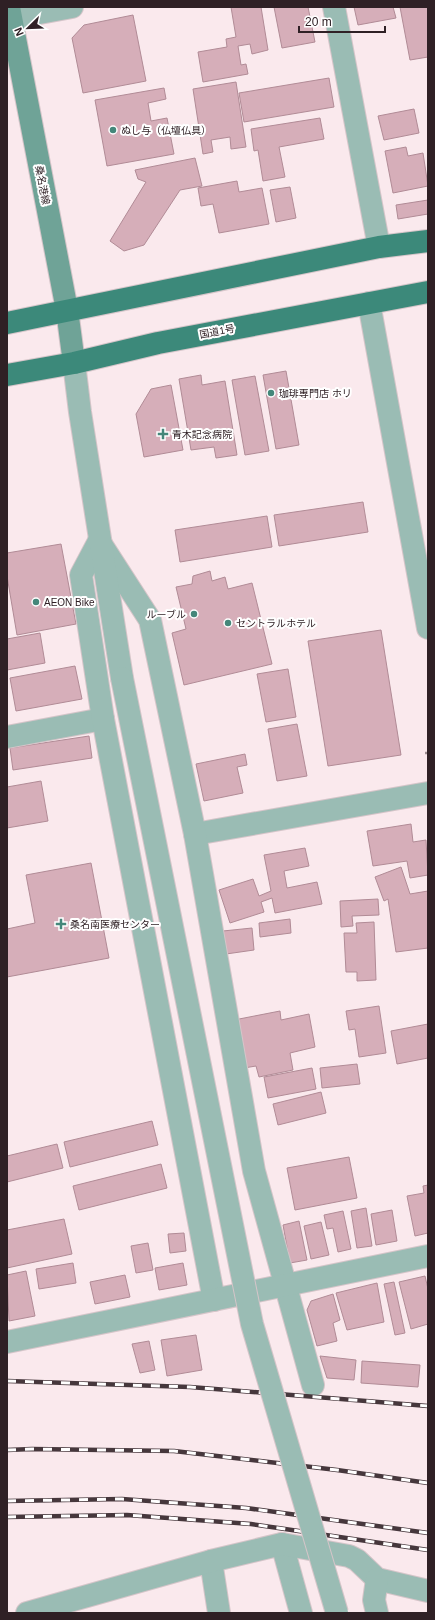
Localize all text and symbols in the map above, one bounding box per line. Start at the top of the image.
north arrow [8,8,48,48]
scale bar [299,8,385,34]
text: 20 m [305,15,332,29]
text: N [12,26,26,38]
marker: ぬし与（仏壇仏具） [108,125,118,135]
place label: ぬし与（仏壇仏具） [121,125,211,136]
street label: 桑名港線 [33,164,52,206]
street label: 国道1号 [199,323,236,340]
marker: 珈琲専門店 ホリ [266,388,276,398]
place label: 珈琲専門店 ホリ [279,388,352,399]
marker: 青木記念病院 [157,428,169,440]
place label: 青木記念病院 [172,429,232,440]
marker: AEON Bike [31,597,41,607]
place label: AEON Bike [44,597,95,608]
place label: ルーブル [147,609,186,620]
marker: ルーブル [189,609,199,619]
marker: セントラルホテル [223,618,233,628]
place label: セントラルホテル [236,618,316,629]
marker: 桑名南医療センター [55,918,67,930]
place label: 桑名南医療センター [70,919,160,930]

